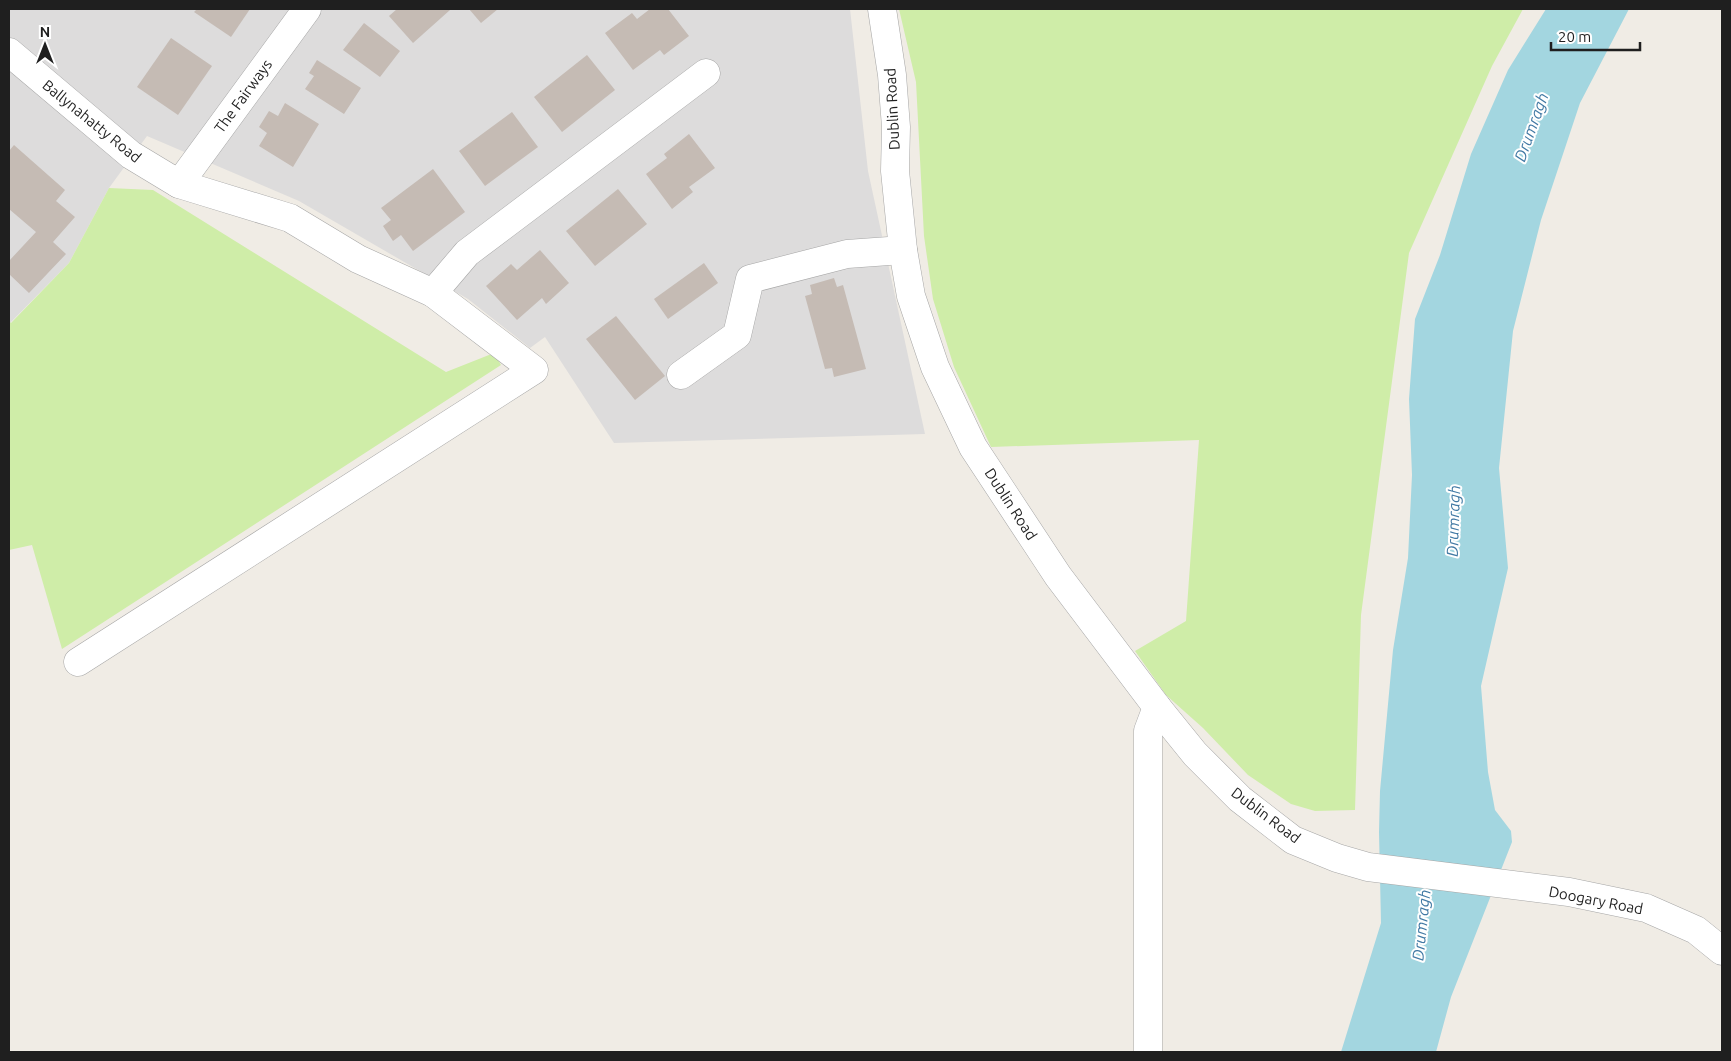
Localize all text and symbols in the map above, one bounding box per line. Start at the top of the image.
north arrow [20,20,70,70]
scale bar [1551,20,1640,52]
text: N [40,24,50,40]
text: 20 m [1558,28,1591,45]
street label: The Fairways [211,56,275,136]
street label: Dublin Road [881,68,903,150]
street label: Ballynahatty Road [39,76,145,166]
water label: Drumragh [1510,90,1552,164]
street label: Dublin Road [982,465,1040,543]
water label: Drumragh [1443,485,1463,557]
street label: Dublin Road [1228,784,1304,846]
street label: Doogary Road [1547,883,1645,917]
water label: Drumragh [1408,888,1434,962]

